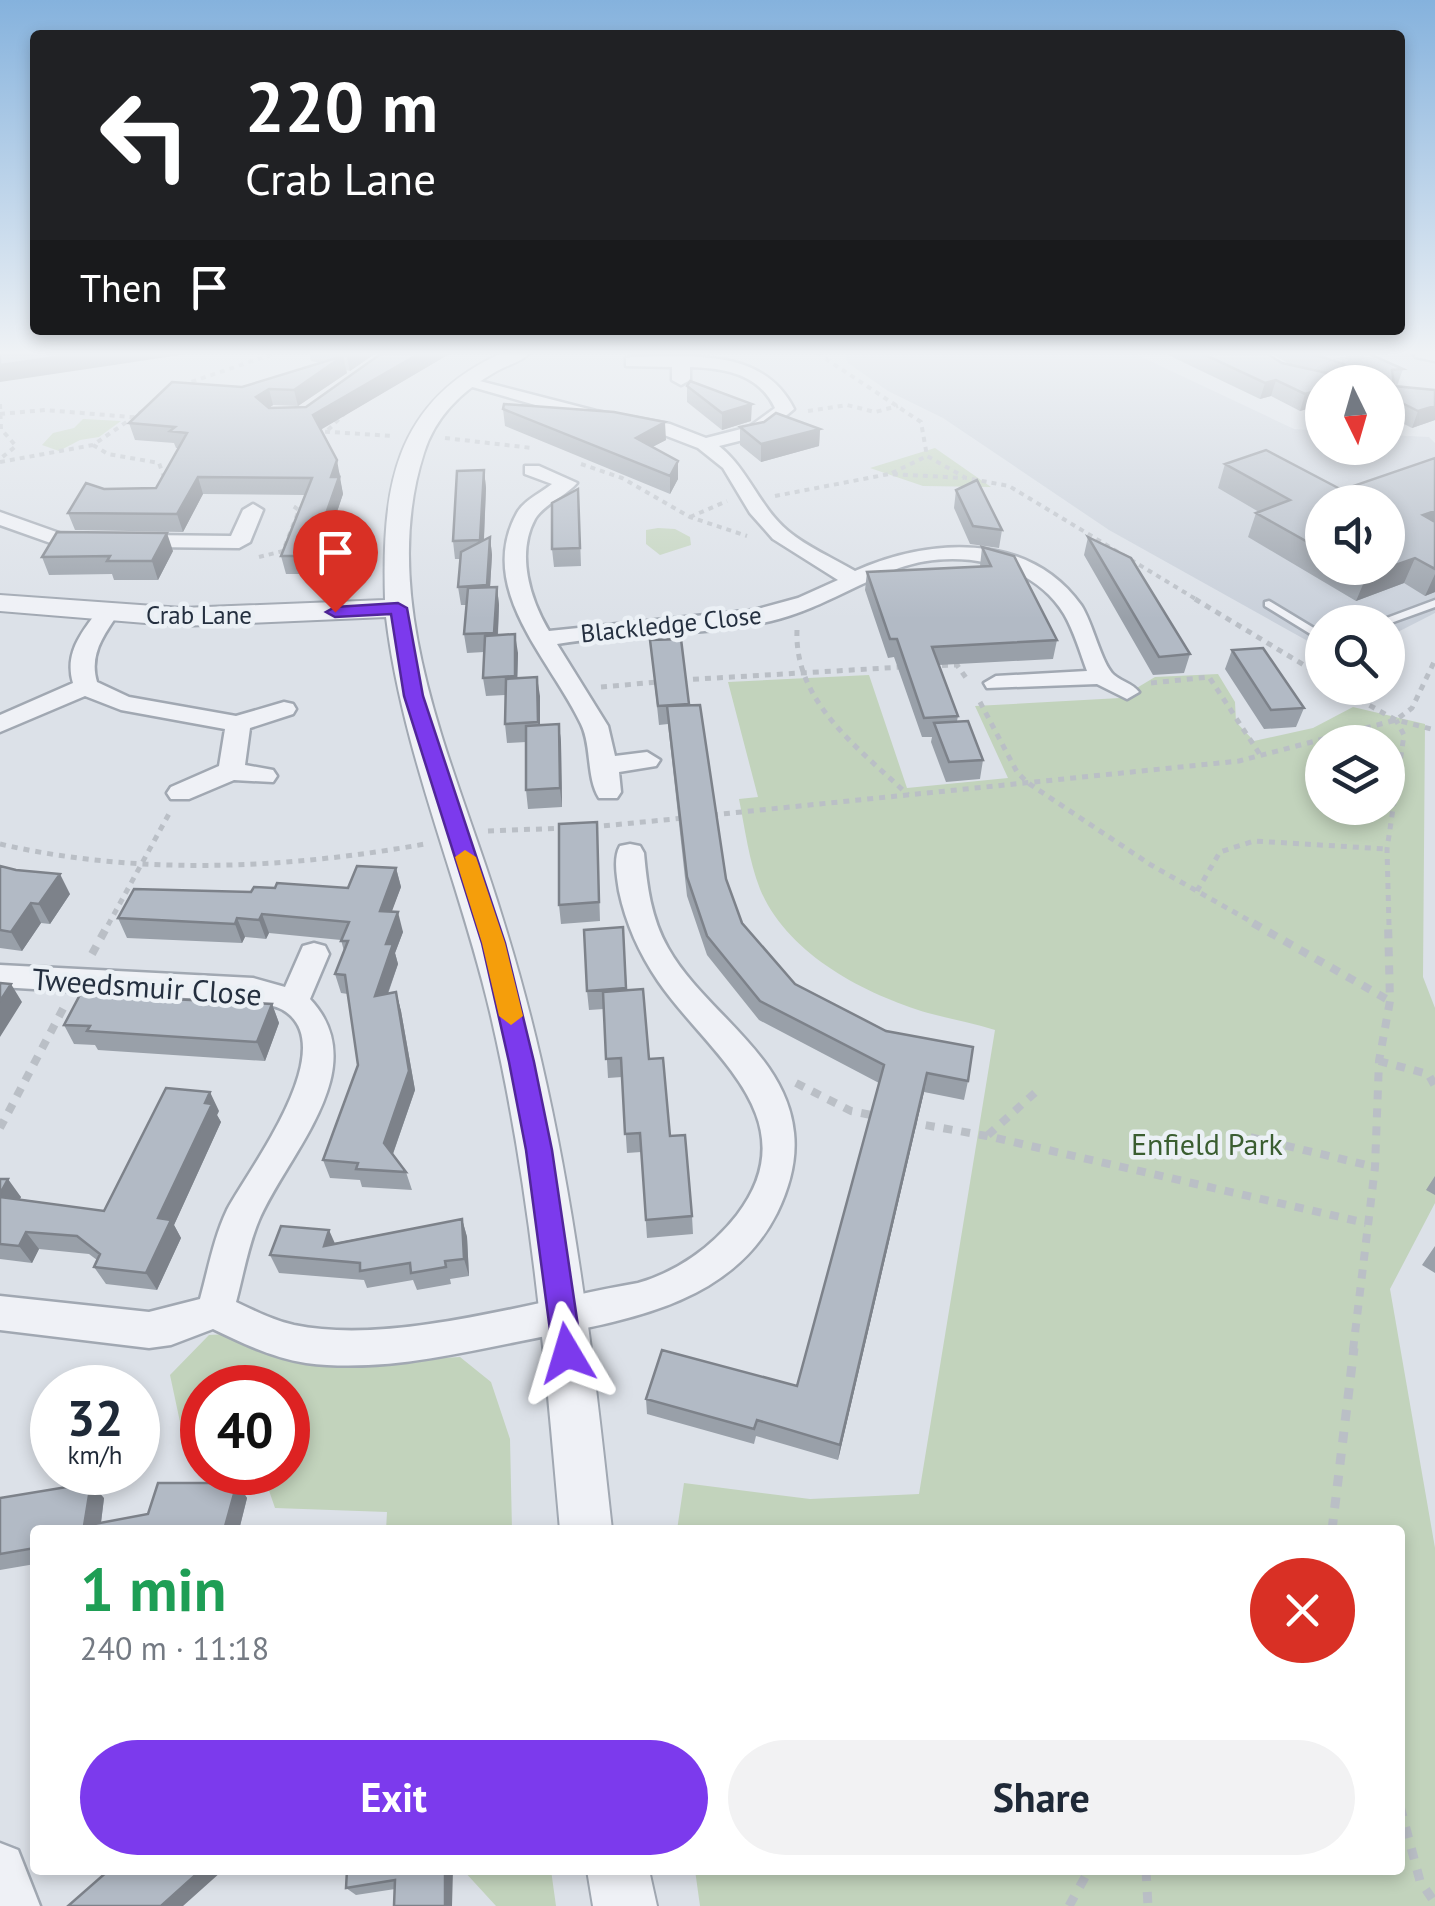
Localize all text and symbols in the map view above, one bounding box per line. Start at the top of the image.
text: 220 m [245,61,438,151]
icon: left [80,70,210,200]
text: Crab Lane [245,149,436,207]
icon: arrive [182,260,237,315]
text: Then [80,263,162,312]
north arrow [1305,365,1405,465]
map controls [1305,365,1405,825]
button: sound [1305,485,1405,585]
pin [293,510,378,613]
icon: arrive [308,525,363,580]
street label: Crab Lane [146,599,252,631]
street label: Blackledge Close [579,599,763,649]
button: search [1305,605,1405,705]
button: layers [1305,725,1405,825]
street label: Tweedsmuir Close [31,959,263,1013]
park label: Enfield Park [1131,1124,1284,1163]
position arrow [515,1301,619,1405]
speed limit sign: 40 [180,1365,310,1495]
text: 32 [67,1385,123,1450]
text: km/h [68,1439,122,1471]
text: 1 min [80,1550,226,1628]
button: close [1250,1558,1355,1663]
text: 240 m · 11:18 [80,1627,269,1669]
button: Exit [80,1740,708,1855]
button: Share [728,1740,1355,1855]

